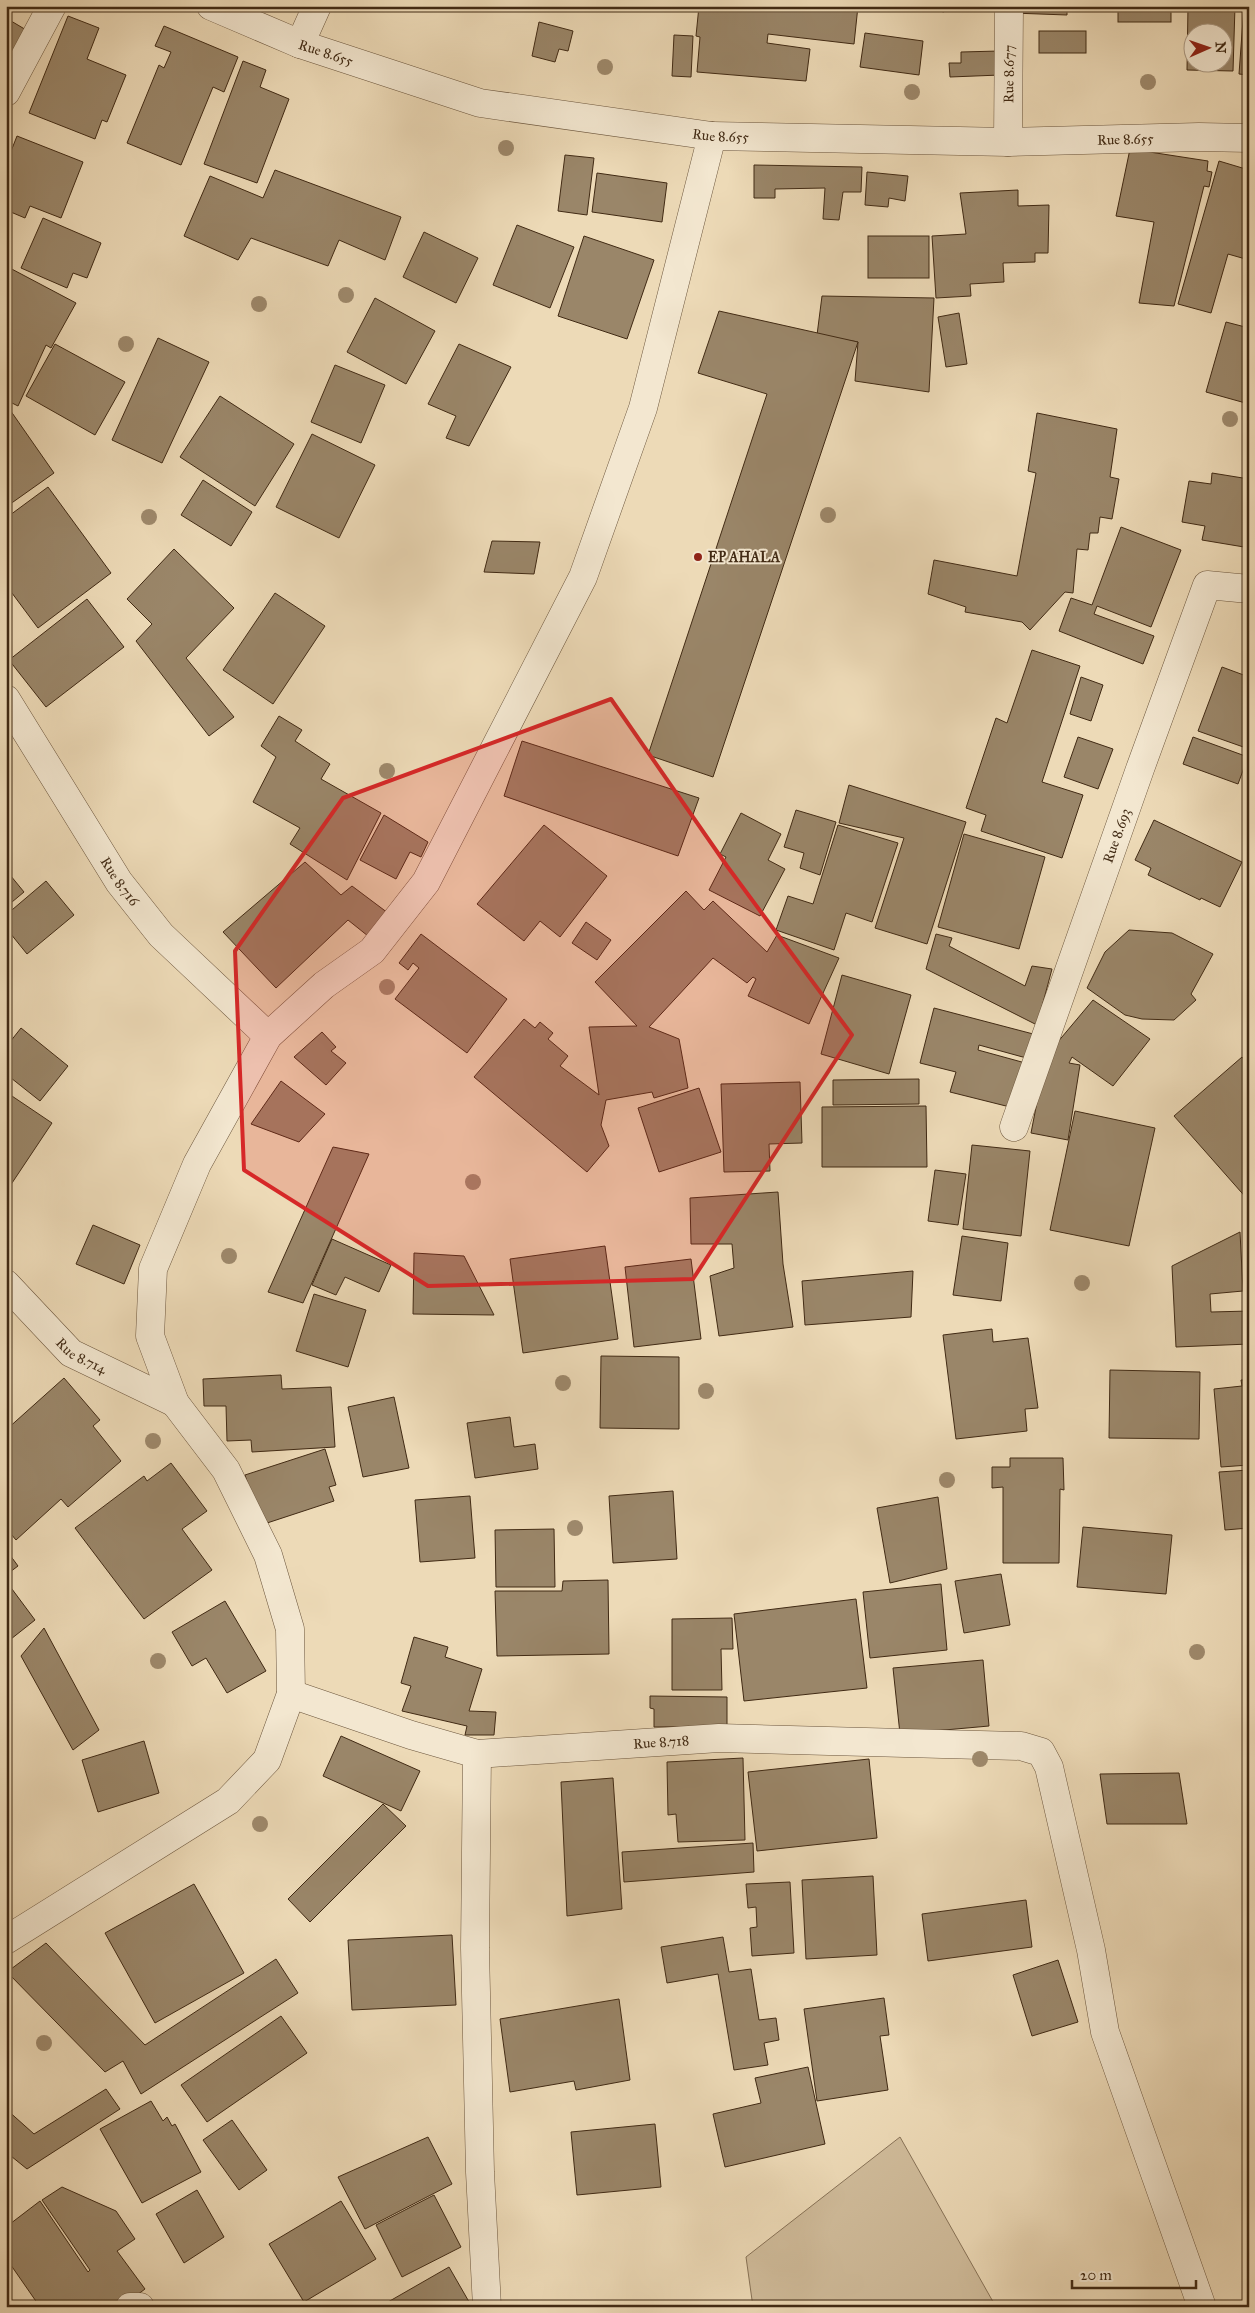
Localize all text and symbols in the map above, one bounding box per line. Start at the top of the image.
north arrow [1182,22,1232,72]
street label: Rue 8.655 [296,36,356,70]
text: N [1212,41,1229,54]
street label: Rue 8.677 [1000,45,1018,103]
street label: Rue 8.655 [691,125,749,146]
street label: Rue 8.655 [1097,130,1154,149]
place label: EP AHALA [708,549,781,566]
marker: EP AHALA [692,551,704,563]
street label: Rue 8.693 [1100,806,1134,865]
street label: Rue 8.716 [97,854,143,910]
street label: Rue 8.714 [52,1334,110,1378]
street label: Rue 8.718 [633,1732,690,1753]
scale bar [1072,2258,1196,2290]
text: 20 m [1080,2266,1112,2284]

